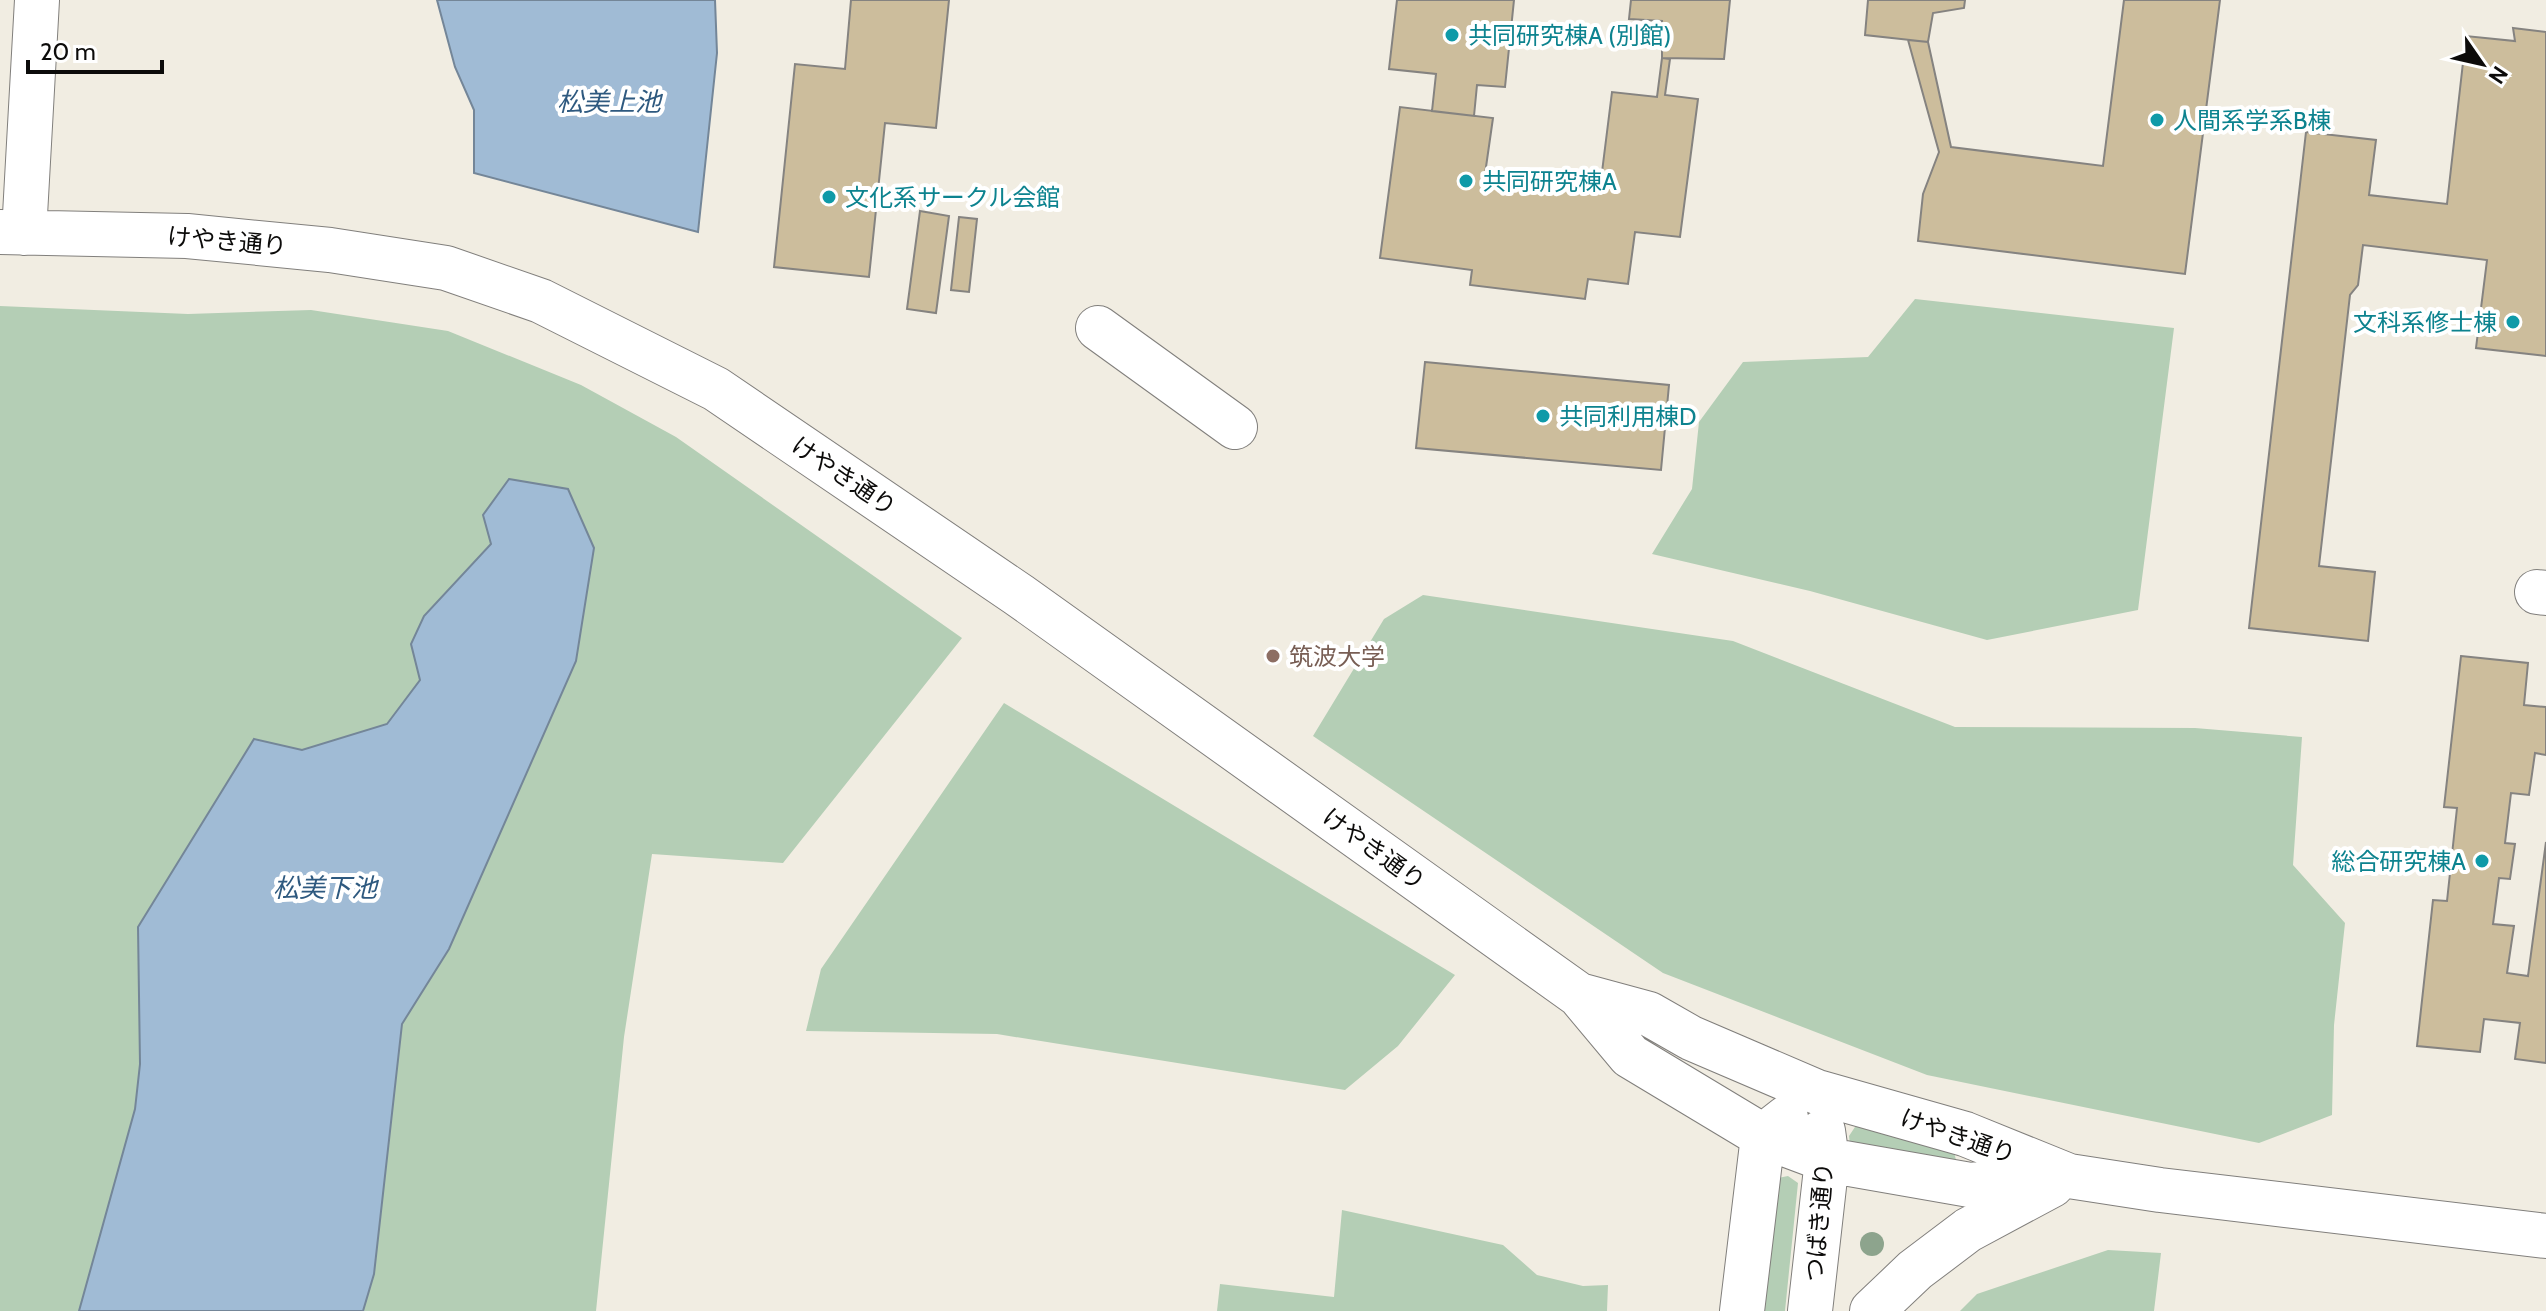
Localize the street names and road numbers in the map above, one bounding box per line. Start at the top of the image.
street label: けやき通り [166,221,288,261]
street label: けやき通り [786,430,902,522]
street label: けやき通り [1317,802,1431,896]
street label: けやき通り [1897,1103,2019,1169]
street label: つばき通り [1799,1161,1839,1283]

